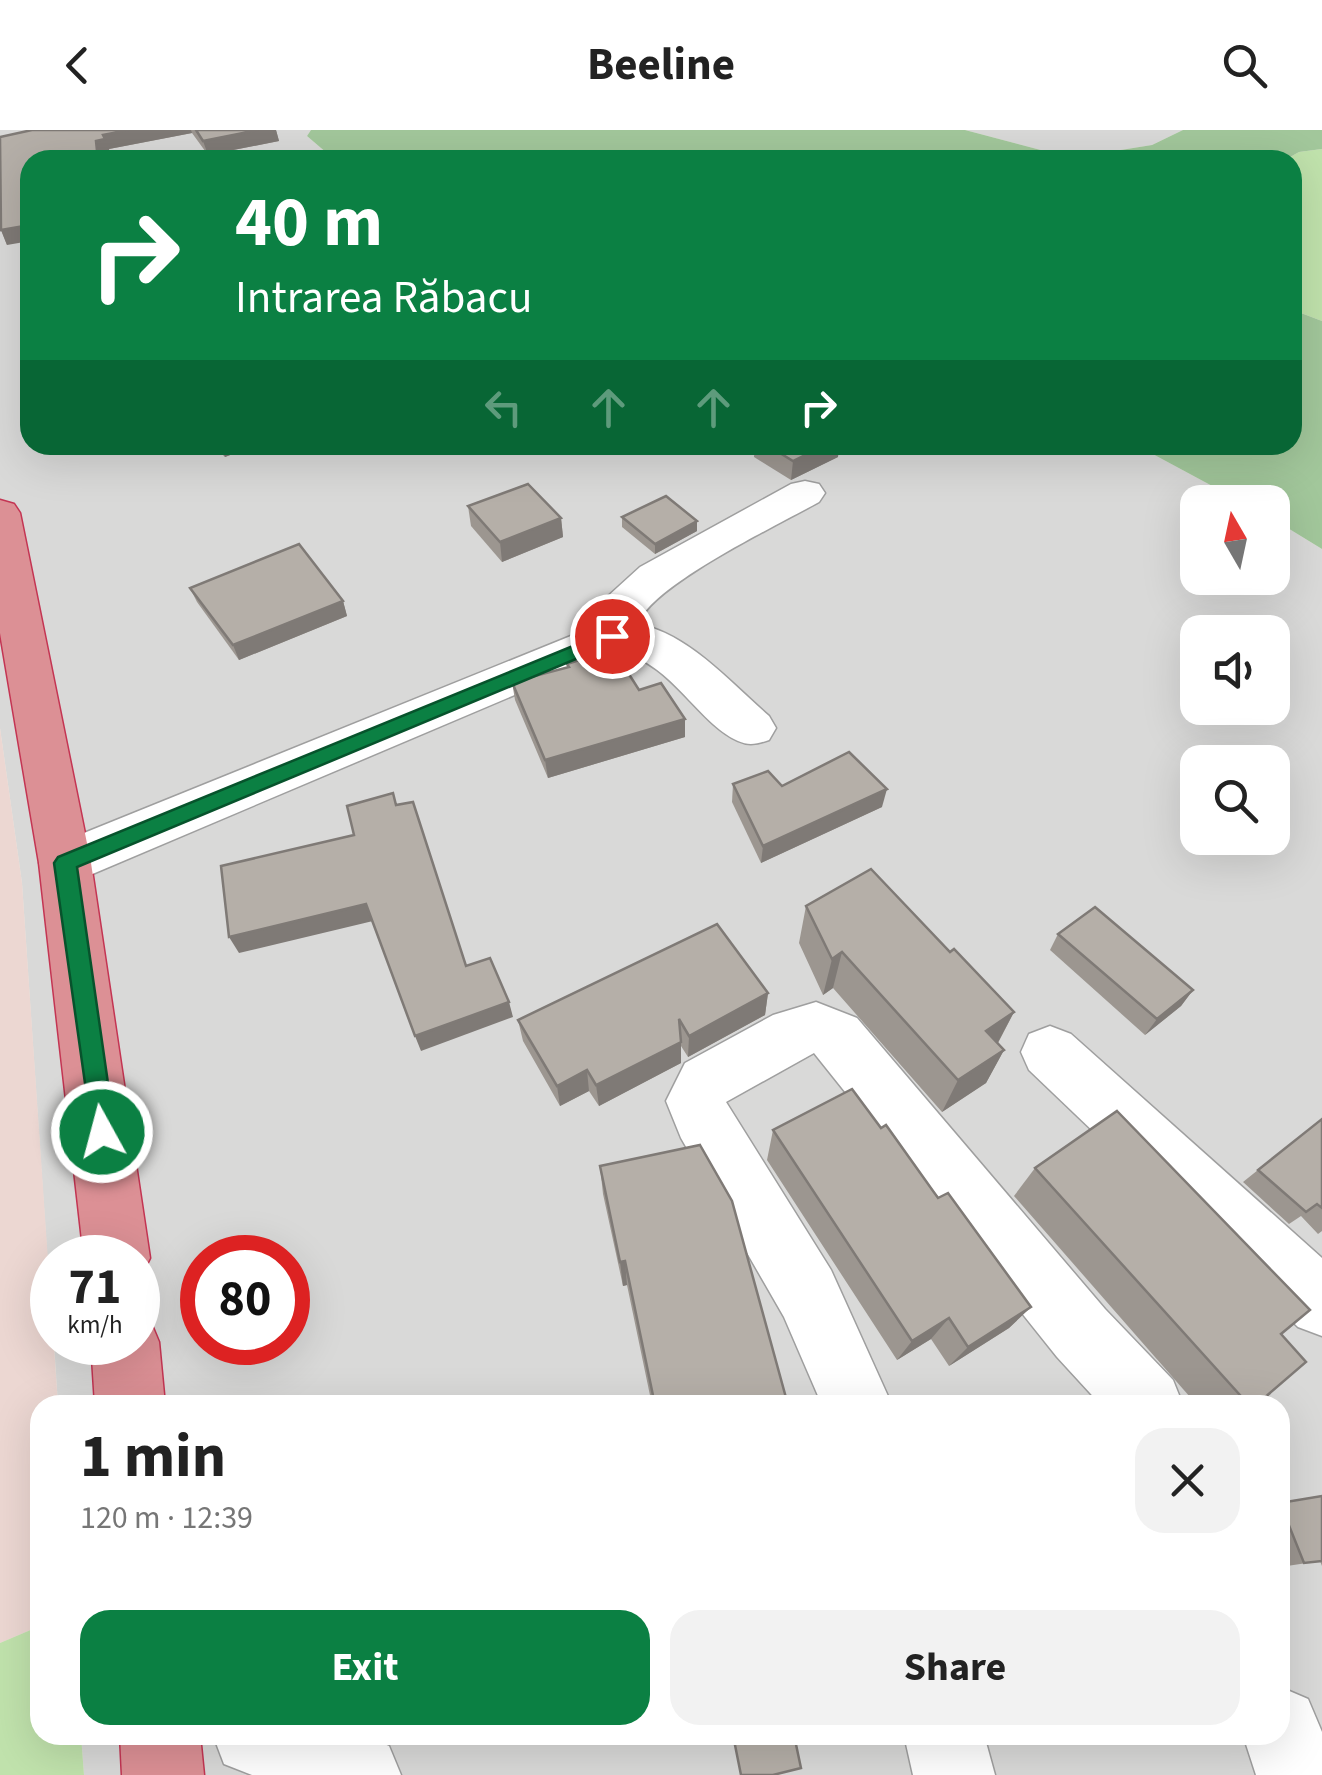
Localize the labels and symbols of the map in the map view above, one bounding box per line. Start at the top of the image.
north arrow [1180,485,1290,595]
pin [570,594,655,679]
position arrow [50,1080,154,1184]
speed limit sign: 80 [180,1235,310,1365]

